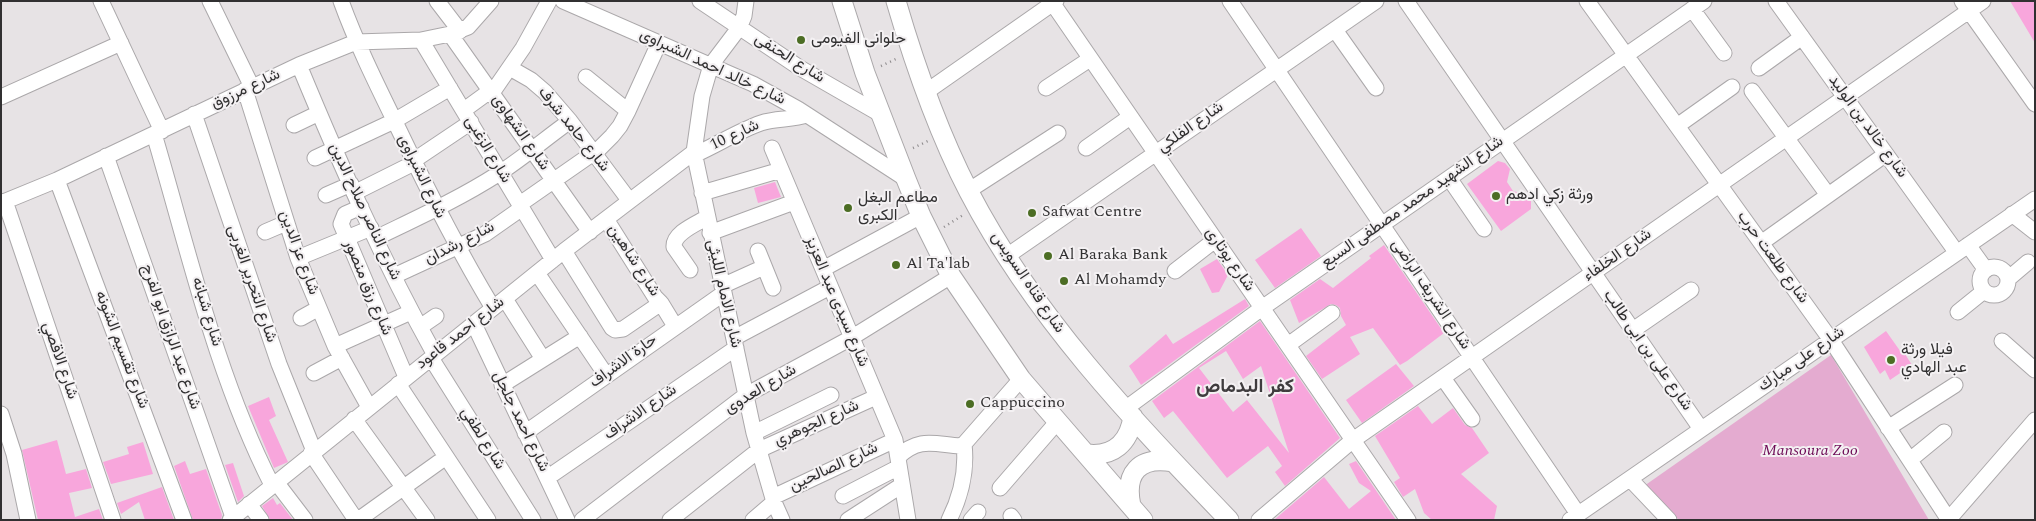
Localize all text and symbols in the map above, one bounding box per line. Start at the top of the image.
street label: شارع خالد احمد الشبراوى [636,26,788,110]
street label: شارع الحنفى [750,30,828,88]
place label: حلوانى الفيومى [811,30,906,50]
marker: حلوانى الفيومى [795,34,807,46]
street label: شارع مرزوق [208,66,284,114]
street label: شارع خالد بن الوليد [1823,72,1911,182]
street label: شارع حامد شرف [533,84,613,176]
street label: شارع الشهاوى [487,91,553,175]
street label: شارع الفلكي [1154,98,1228,158]
street label: شارع الزغبى [459,113,515,187]
street label: شارع 10 [707,116,763,156]
street label: شارع الشبراوى [392,132,450,222]
street label: شارع الشهيد محمد مصطفى السبع [1318,133,1508,273]
street label: شارع الناصر صلاح الدين [324,140,404,284]
place label: ورثة زكي ادهم [1506,186,1593,206]
place label: مطاعم البغل الكبرى [858,189,938,227]
marker: ورثة زكي ادهم [1490,190,1502,202]
marker: مطاعم البغل الكبرى [842,202,854,214]
place label: Safwat Centre [1042,203,1142,223]
marker: Safwat Centre [1026,207,1038,219]
street label: شارع عز الدين [274,208,322,298]
street label: شارع طلعت حرب [1732,208,1812,308]
street label: شارع رشدان [422,218,498,270]
street label: شارع شاهين [603,221,663,301]
street label: شارع التحرير الغربى [222,223,280,345]
street label: شارع بوتارى [1200,224,1258,296]
street label: شارع الخلفاء [1580,225,1656,287]
street label: شارع قناه السويس [986,229,1068,337]
street label: شارع سيدى عبد العزيز [800,234,872,370]
street label: شارع الشريف الراضى [1386,236,1474,354]
street label: شارع رزق منصور [338,237,396,339]
street label: شارع الامام الليثى [701,238,745,350]
place label: Al Baraka Bank [1058,246,1168,266]
marker: Al Baraka Bank [1042,250,1054,262]
place label: Al Ta'lab [906,255,970,275]
marker: Al Ta'lab [890,259,902,271]
street label: شارع عبد الرازق ابو الفرج [136,262,204,412]
place label: Al Mohamdy [1074,271,1166,291]
street label: شارع شبانه [186,275,226,349]
marker: Al Mohamdy [1058,275,1070,287]
street label: شارع على بن ابى طالب [1598,287,1696,415]
street label: شارع تقسيم الشونه [90,288,152,412]
street label: شارع احمد قاعود [413,294,509,374]
street label: شارع الاقصي [37,320,81,402]
street label: شارع على مبارك [1755,323,1849,397]
street label: حارة الاشراف [587,331,661,393]
place label: فيلا ورثة عبد الهادي [1901,341,1967,379]
marker: فيلا ورثة عبد الهادي [1885,354,1897,366]
street label: شارع العدوى [722,361,800,419]
street label: شارع احمد جلجل [487,368,553,476]
district label: كفر البدماص [1196,377,1294,399]
street label: شارع الاشراف [601,381,681,445]
place label: Cappuccino [980,394,1065,414]
street label: شارع الجوهري [771,397,863,451]
marker: Cappuccino [964,398,976,410]
street label: شارع لطفي [455,404,509,474]
street label: شارع الصالحين [787,439,881,497]
park label: Mansoura Zoo [1762,442,1858,462]

